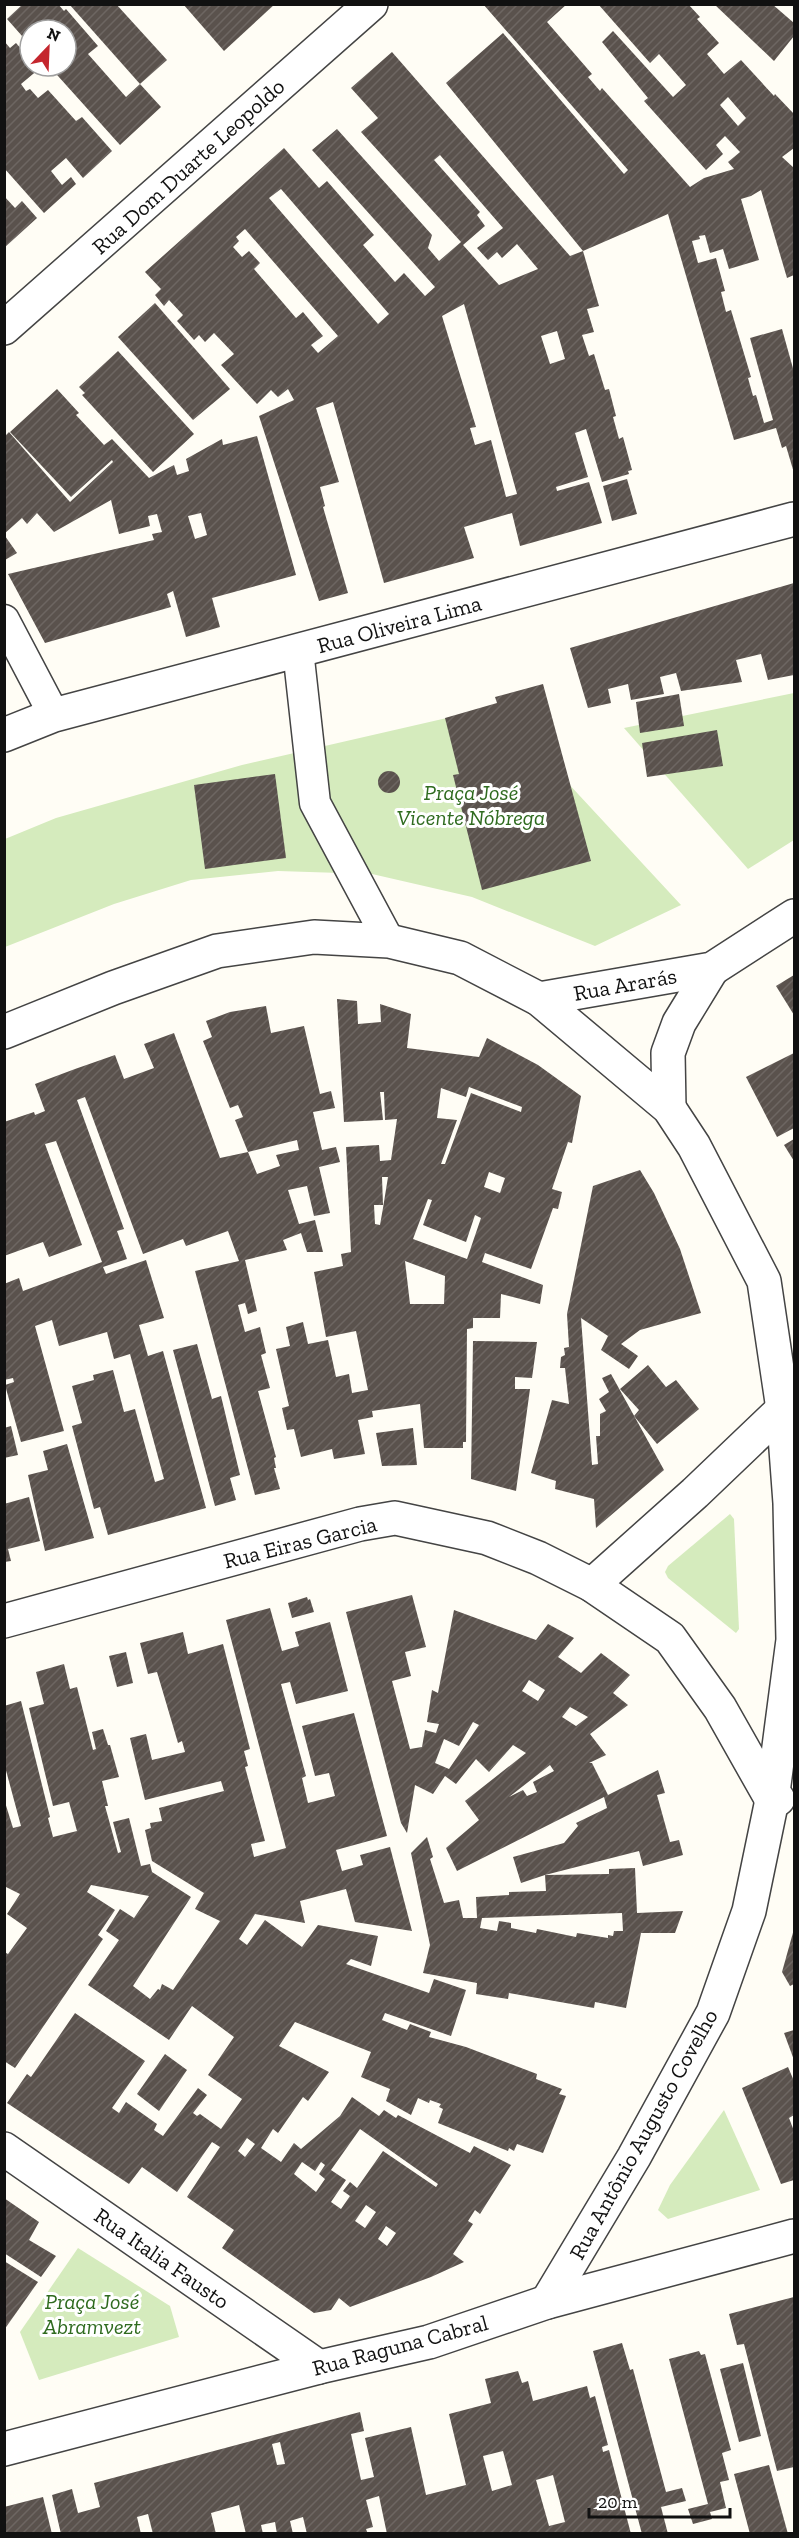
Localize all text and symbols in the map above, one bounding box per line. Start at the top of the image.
north arrow [18,18,78,78]
text: N [44,24,63,46]
street label: Rua Dom Duarte Leopoldo [87,73,290,260]
street label: Rua Oliveira Lima [314,589,485,659]
park label: Praça José Vicente Nóbrega [397,779,545,831]
street label: Rua Ararás [571,962,679,1007]
street label: Rua Eiras Garcia [221,1510,380,1575]
street label: Rua Antônio Augusto Covelho [563,2004,724,2264]
street label: Rua Italia Fausto [89,2202,234,2315]
park label: Praça José Abramvezt [42,2288,141,2340]
street label: Rua Raguna Cabral [309,2309,491,2382]
scale bar [589,2481,730,2519]
text: 20 m [598,2491,638,2513]

